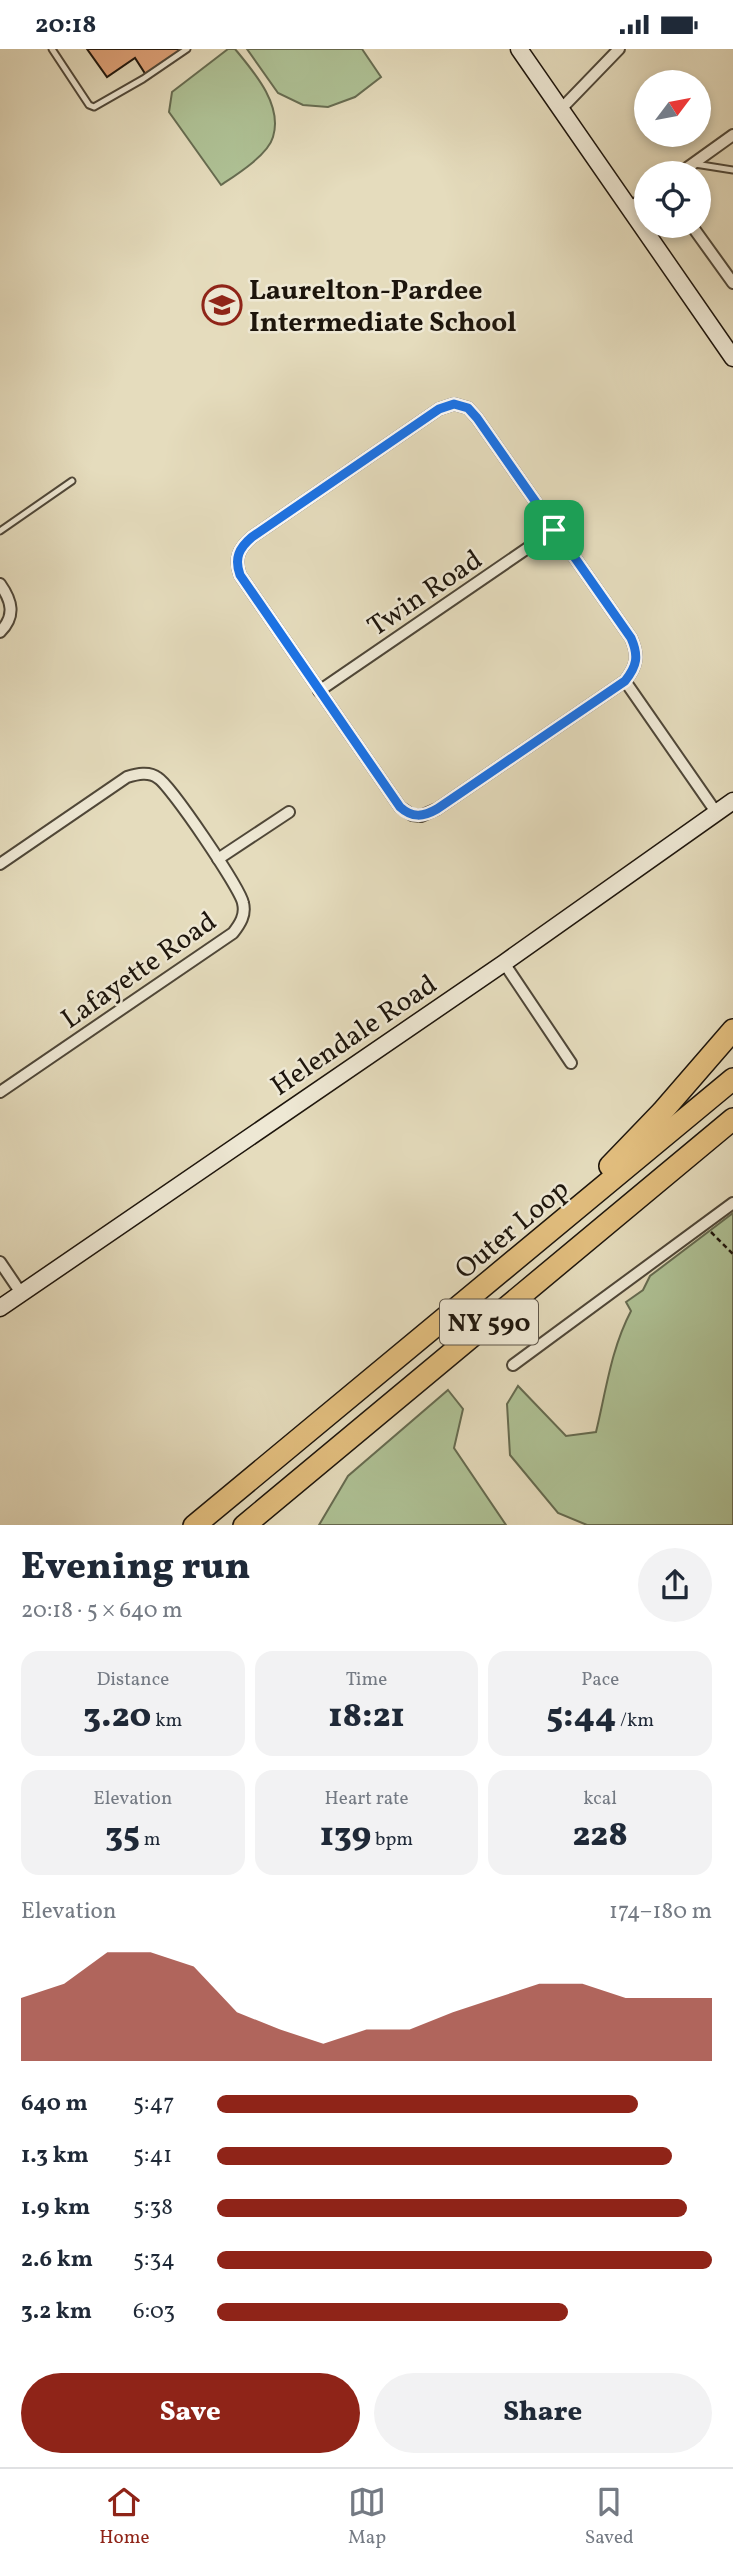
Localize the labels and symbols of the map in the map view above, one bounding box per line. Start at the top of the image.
north arrow [634,70,710,147]
place label: Laurelton-Pardee Intermediate School [249,272,517,343]
school or university icon: Laurelton-Pardee Intermediate School [201,284,243,326]
pin [524,500,584,560]
street label: Twin Road [360,541,490,647]
street label: Lafayette Road [54,903,225,1039]
street label: Helendale Road [264,966,445,1106]
street label: Outer Loop [447,1171,578,1289]
road number: NY 590 [440,1299,538,1345]

